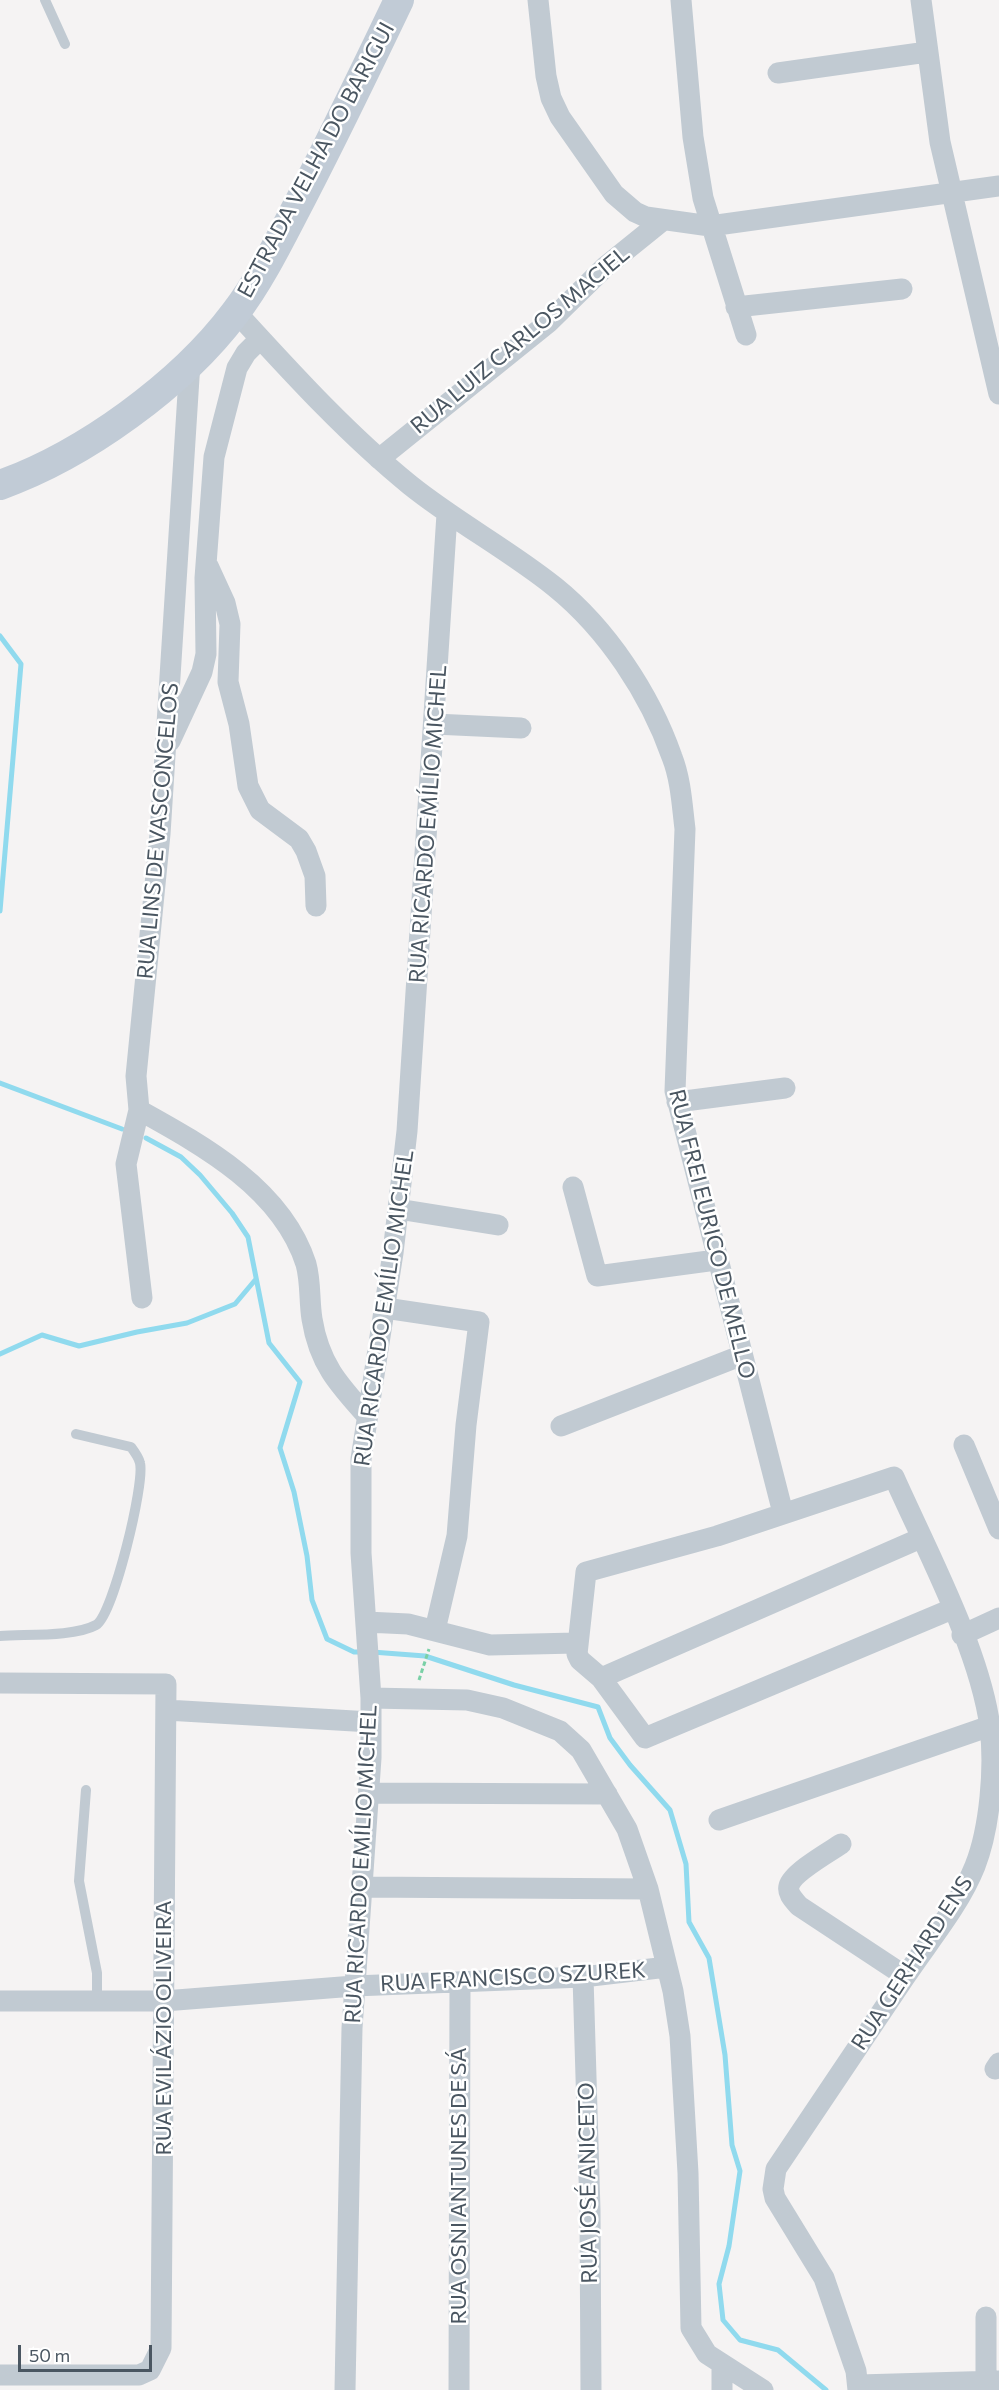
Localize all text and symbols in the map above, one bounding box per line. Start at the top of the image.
street label: ESTRADA VELHA DO BARIGUI [232,18,400,302]
street label: RUA LUIZ CARLOS MACIEL [405,241,635,439]
street label: RUA RICARDO EMÍLIO MICHEL [404,664,452,984]
street label: RUA LINS DE VASCONCELOS [132,682,184,980]
street label: RUA FREI EURICO DE MELLO [663,1086,761,1382]
street label: RUA RICARDO EMÍLIO MICHEL [349,1148,419,1468]
street label: RUA RICARDO EMÍLIO MICHEL [339,1704,383,2024]
street label: RUA GERHARD ENS [846,1871,978,2055]
street label: RUA EVILÁZIO OLIVEIRA [151,1900,177,2156]
street label: RUA FRANCISCO SZUREK [380,1957,646,1997]
street label: RUA OSNI ANTUNES DE SÁ [446,2047,472,2325]
street label: RUA JOSÉ ANICETO [573,2082,603,2284]
scale bar [21,2333,154,2371]
text: 50 m [29,2344,70,2366]

